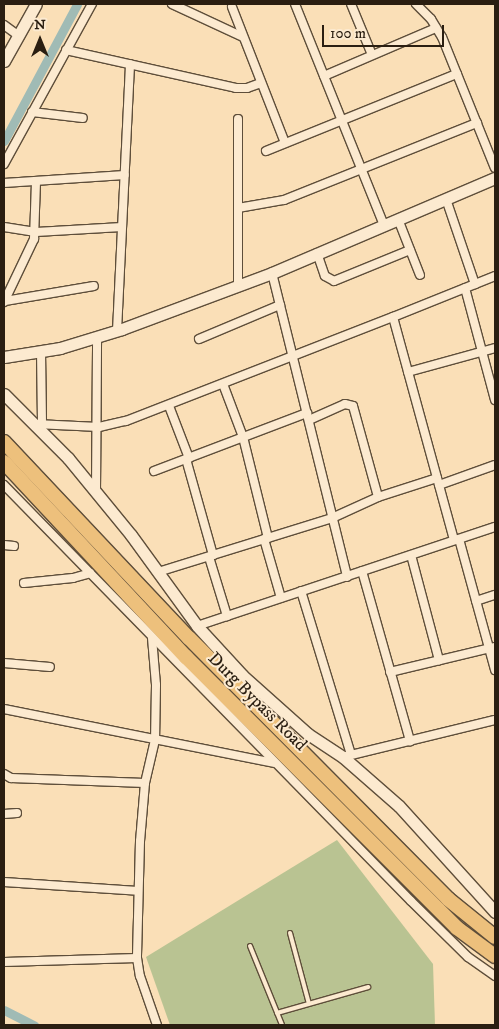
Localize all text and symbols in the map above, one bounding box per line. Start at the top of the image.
north arrow [15,15,65,65]
scale bar [324,15,446,47]
text: N [34,16,46,34]
text: 100 m [330,24,366,43]
street label: Durg Bypass Road [203,648,311,756]

